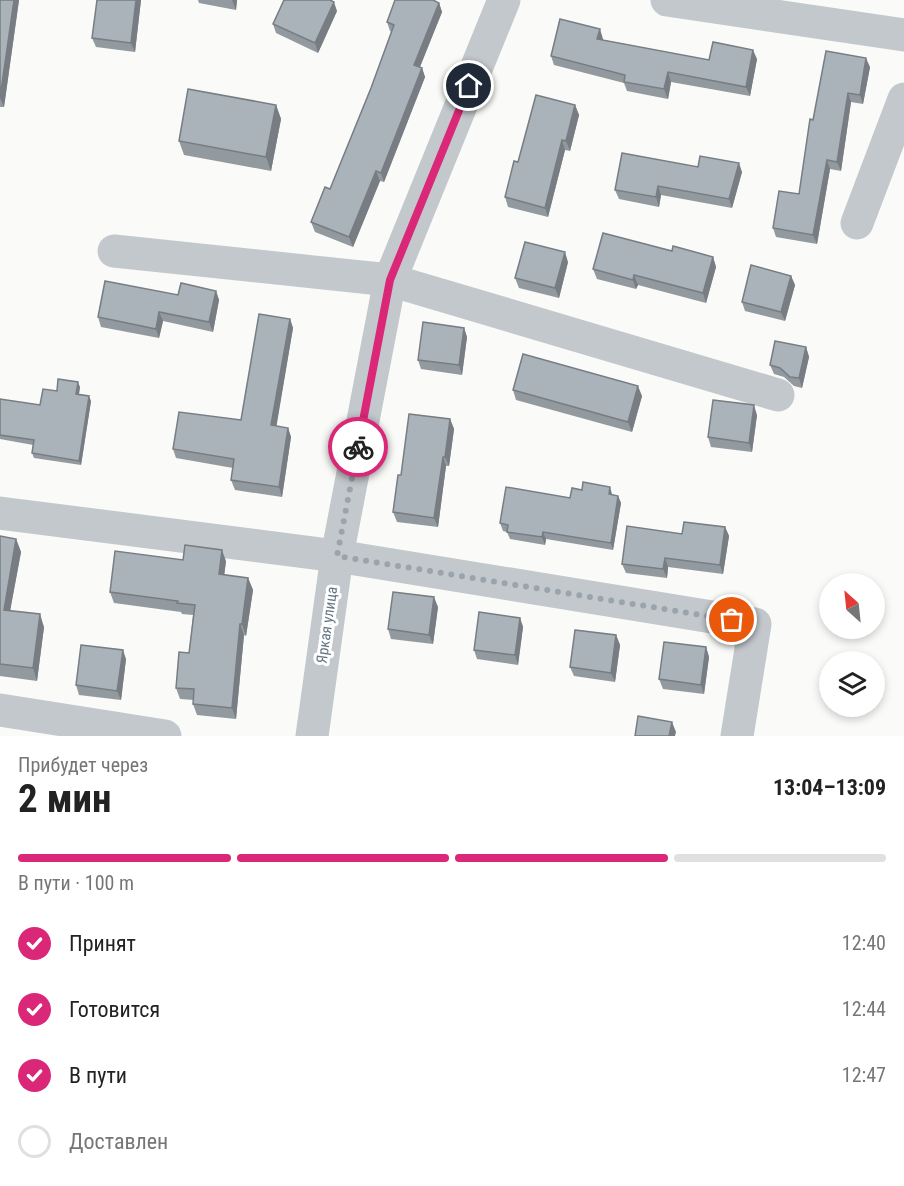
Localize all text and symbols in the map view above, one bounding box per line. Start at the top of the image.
pin [443,60,494,111]
icon: home [452,69,485,102]
courier [328,417,388,477]
icon: bike [342,431,375,464]
north arrow [819,573,885,639]
map controls [819,573,885,717]
street label: Яркая улица [313,586,341,664]
pin [706,594,757,645]
icon: bag [715,603,748,636]
button: layers [819,651,885,717]
text: Прибудет через [18,753,148,777]
text: 13:04–13:09 [773,775,886,800]
text: 2 мин [18,776,112,822]
text: В пути · 100 m [18,871,134,895]
icon: check [18,927,51,960]
text: Принят [69,931,136,956]
text: 12:40 [842,931,886,955]
icon: check [18,993,51,1026]
text: Готовится [69,997,160,1022]
text: 12:44 [842,997,886,1021]
icon: check [18,1059,51,1092]
text: В пути [69,1063,127,1088]
text: 12:47 [842,1063,886,1087]
text: Доставлен [69,1129,168,1154]

